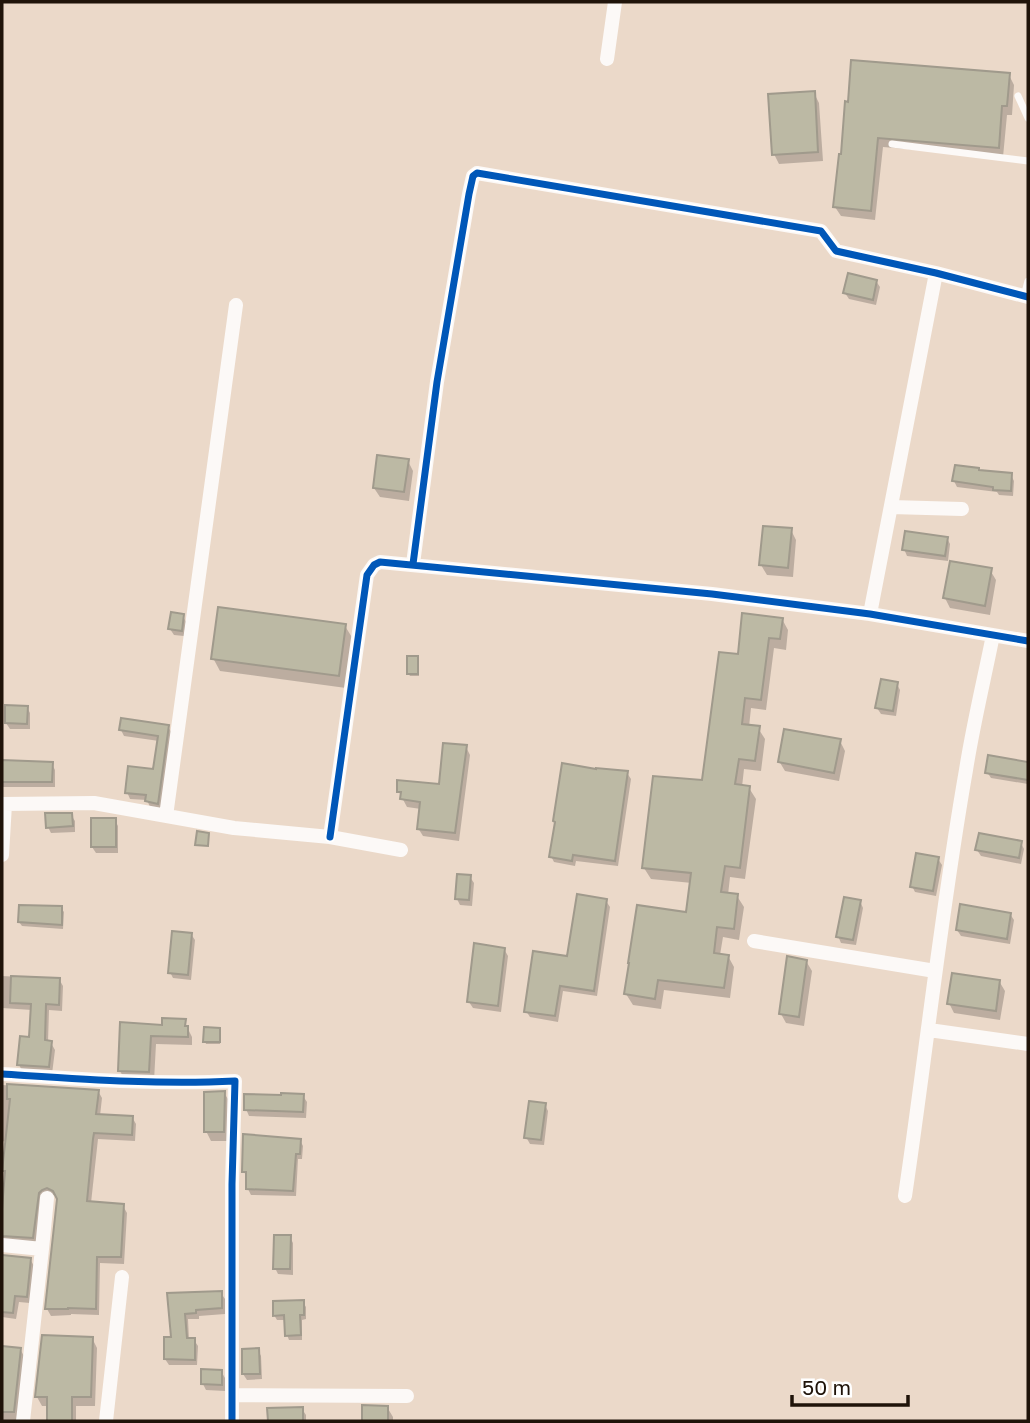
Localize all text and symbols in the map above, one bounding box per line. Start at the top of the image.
scale bar [792,1364,908,1408]
text: 50 m [802,1374,851,1400]

